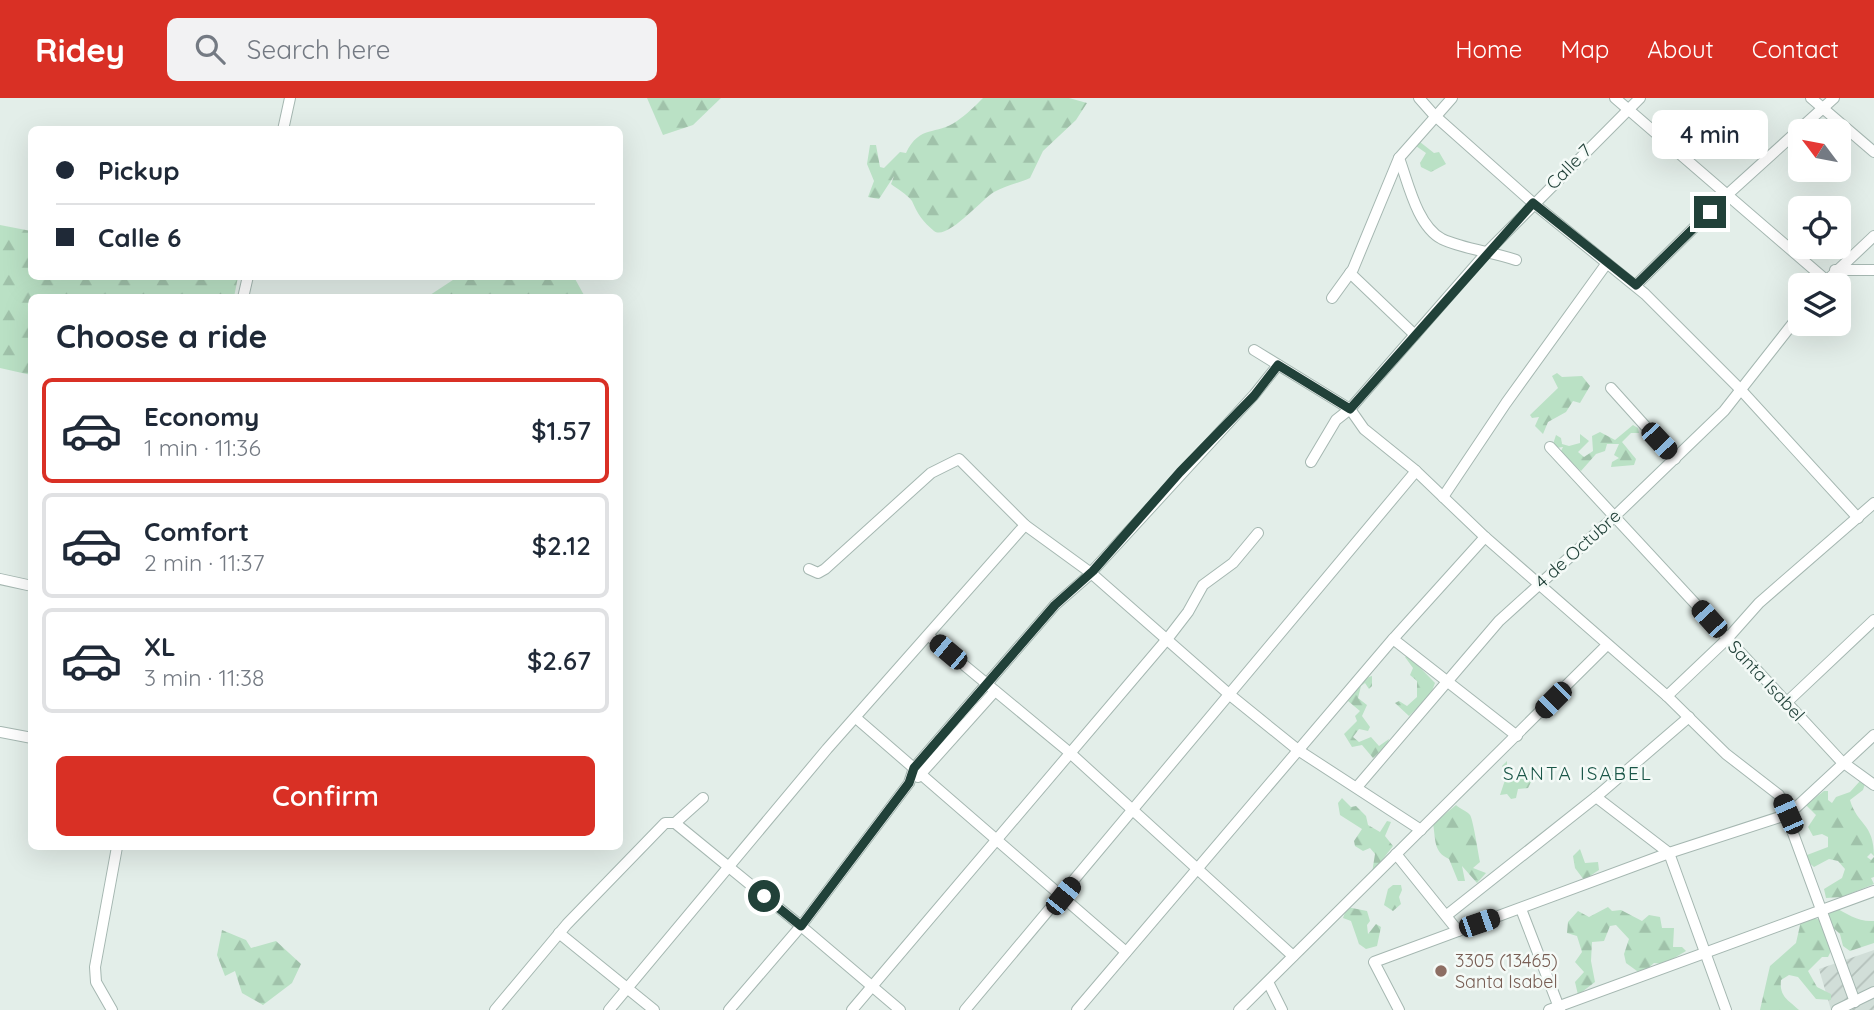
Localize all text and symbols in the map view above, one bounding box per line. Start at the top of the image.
search box [167,18,657,81]
text: Ridey [35,29,125,70]
icon: search [191,30,229,68]
text: Search here [247,33,390,66]
text: Home [1455,34,1522,64]
text: Map [1560,34,1609,64]
text: About [1647,34,1714,64]
text: Contact [1752,34,1839,64]
callout: 4 min [1652,110,1768,159]
north arrow [1788,119,1852,182]
map controls [1788,119,1851,336]
text: 4 min [1680,120,1740,149]
street label: Calle 7 [1541,139,1596,194]
text: Pickup [98,154,180,187]
route end [1694,196,1726,228]
button: locate [1788,196,1851,259]
text: Calle 6 [98,221,181,254]
button: layers [1788,273,1851,336]
text: Choose a ride [56,316,268,356]
icon: car [60,399,123,462]
text: Economy [144,400,259,433]
text: $1.57 [531,414,591,447]
car [1637,418,1682,464]
text: 1 min · 11:36 [144,433,261,462]
street label: 4 de Octubre [1530,504,1625,593]
icon: car [60,514,123,577]
text: Comfort [144,515,249,548]
text: $2.12 [532,529,591,562]
text: 2 min · 11:37 [144,548,264,577]
car [1688,596,1731,642]
icon: car [60,629,123,692]
text: XL [144,630,176,663]
car [926,630,971,674]
street label: Santa Isabel [1723,635,1810,726]
text: $2.67 [527,644,591,677]
text: 3 min · 11:38 [144,663,264,692]
car [1531,678,1576,722]
button: Confirm [56,756,595,836]
district label: SANTA ISABEL [1503,761,1653,785]
car [1770,791,1807,837]
car [1042,873,1085,919]
route start [748,880,780,912]
car [1456,906,1503,940]
place label: 3305 (13465) Santa Isabel [1455,949,1558,993]
marker: 3305 (13465) Santa Isabel [1433,963,1449,979]

